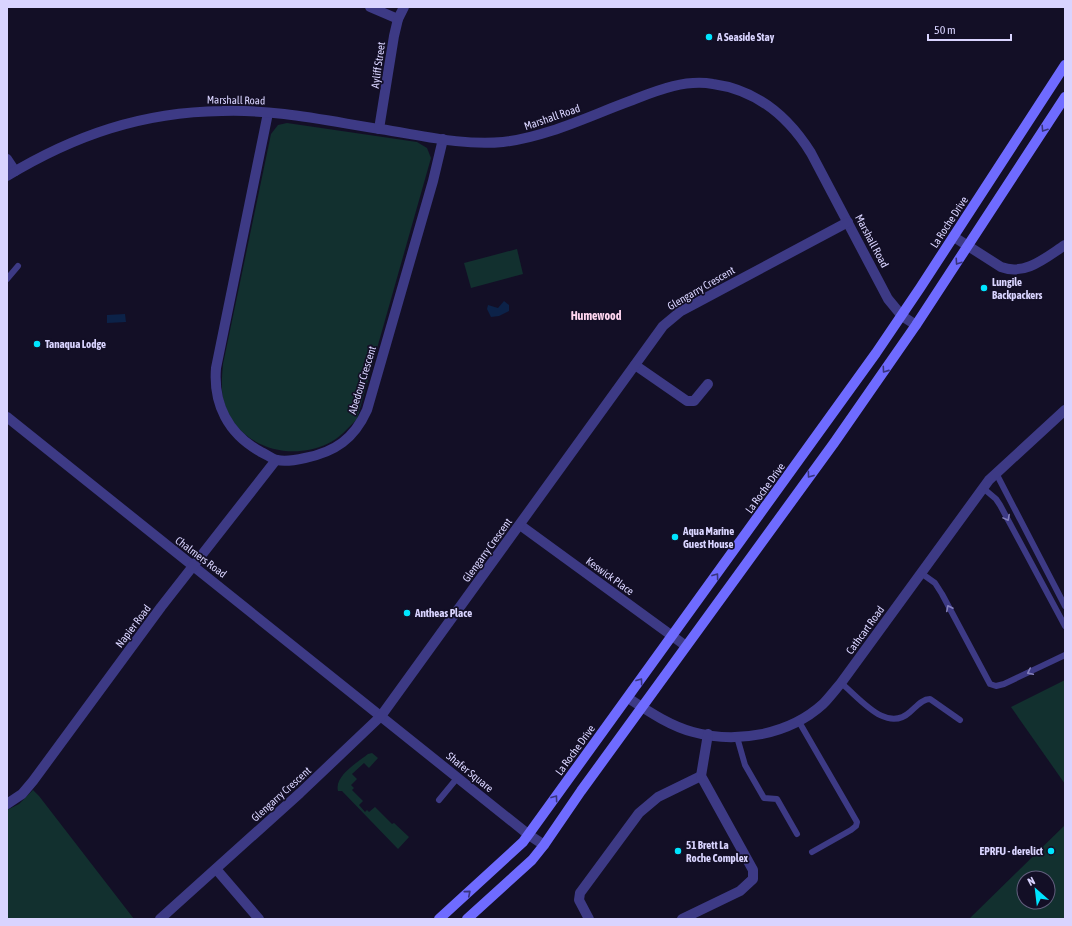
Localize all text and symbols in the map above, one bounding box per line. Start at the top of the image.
scale bar [928,16,1011,42]
text: 50 m [934,23,956,37]
place label: A Seaside Stay [716,31,775,43]
marker: A Seaside Stay [704,32,714,42]
street label: Ayliff Street [369,41,387,89]
street label: Marshall Road [207,93,265,107]
street label: Marshall Road [522,102,582,132]
one-way arrow [1041,125,1049,132]
street label: La Roche Drive [928,194,970,250]
street label: Marshall Road [853,212,891,270]
one-way arrow [955,258,963,265]
street label: Glengarry Crescent [665,264,737,312]
place label: Lungile Backpackers [992,276,1042,301]
marker: Lungile Backpackers [979,283,989,293]
district label: Humewood [571,309,622,323]
place label: Tanaqua Lodge [45,338,106,350]
marker: Tanaqua Lodge [32,339,42,349]
street label: Abedour Crescent [346,344,378,416]
one-way arrow [883,365,890,372]
street label: La Roche Drive [743,461,787,515]
one-way arrow [808,471,815,478]
one-way arrow [1002,514,1010,521]
street label: Glengarry Crescent [460,516,514,584]
place label: Aqua Marine Guest House [682,525,734,550]
marker: Aqua Marine Guest House [670,532,680,542]
street label: Chalmers Road [173,534,229,580]
street label: Keswick Place [584,555,636,597]
one-way arrow [711,573,719,580]
street label: Napier Road [113,602,153,650]
street label: Cathcart Road [844,604,886,656]
one-way arrow [946,605,954,612]
place label: Antheas Place [414,607,472,619]
marker: Antheas Place [402,608,412,618]
one-way arrow [1027,667,1034,675]
one-way arrow [635,679,642,686]
street label: La Roche Drive [553,723,597,777]
street label: Shafer Square [444,750,496,794]
street label: Glengarry Crescent [249,764,313,824]
one-way arrow [550,795,557,802]
place label: 51 Brett La Roche Complex [686,839,749,864]
place label: EPRFU - derelict [980,845,1044,857]
marker: 51 Brett La Roche Complex [673,846,683,856]
marker: EPRFU - derelict [1046,846,1056,856]
north arrow [1016,870,1056,910]
text: N [1026,874,1037,888]
one-way arrow [463,891,471,898]

